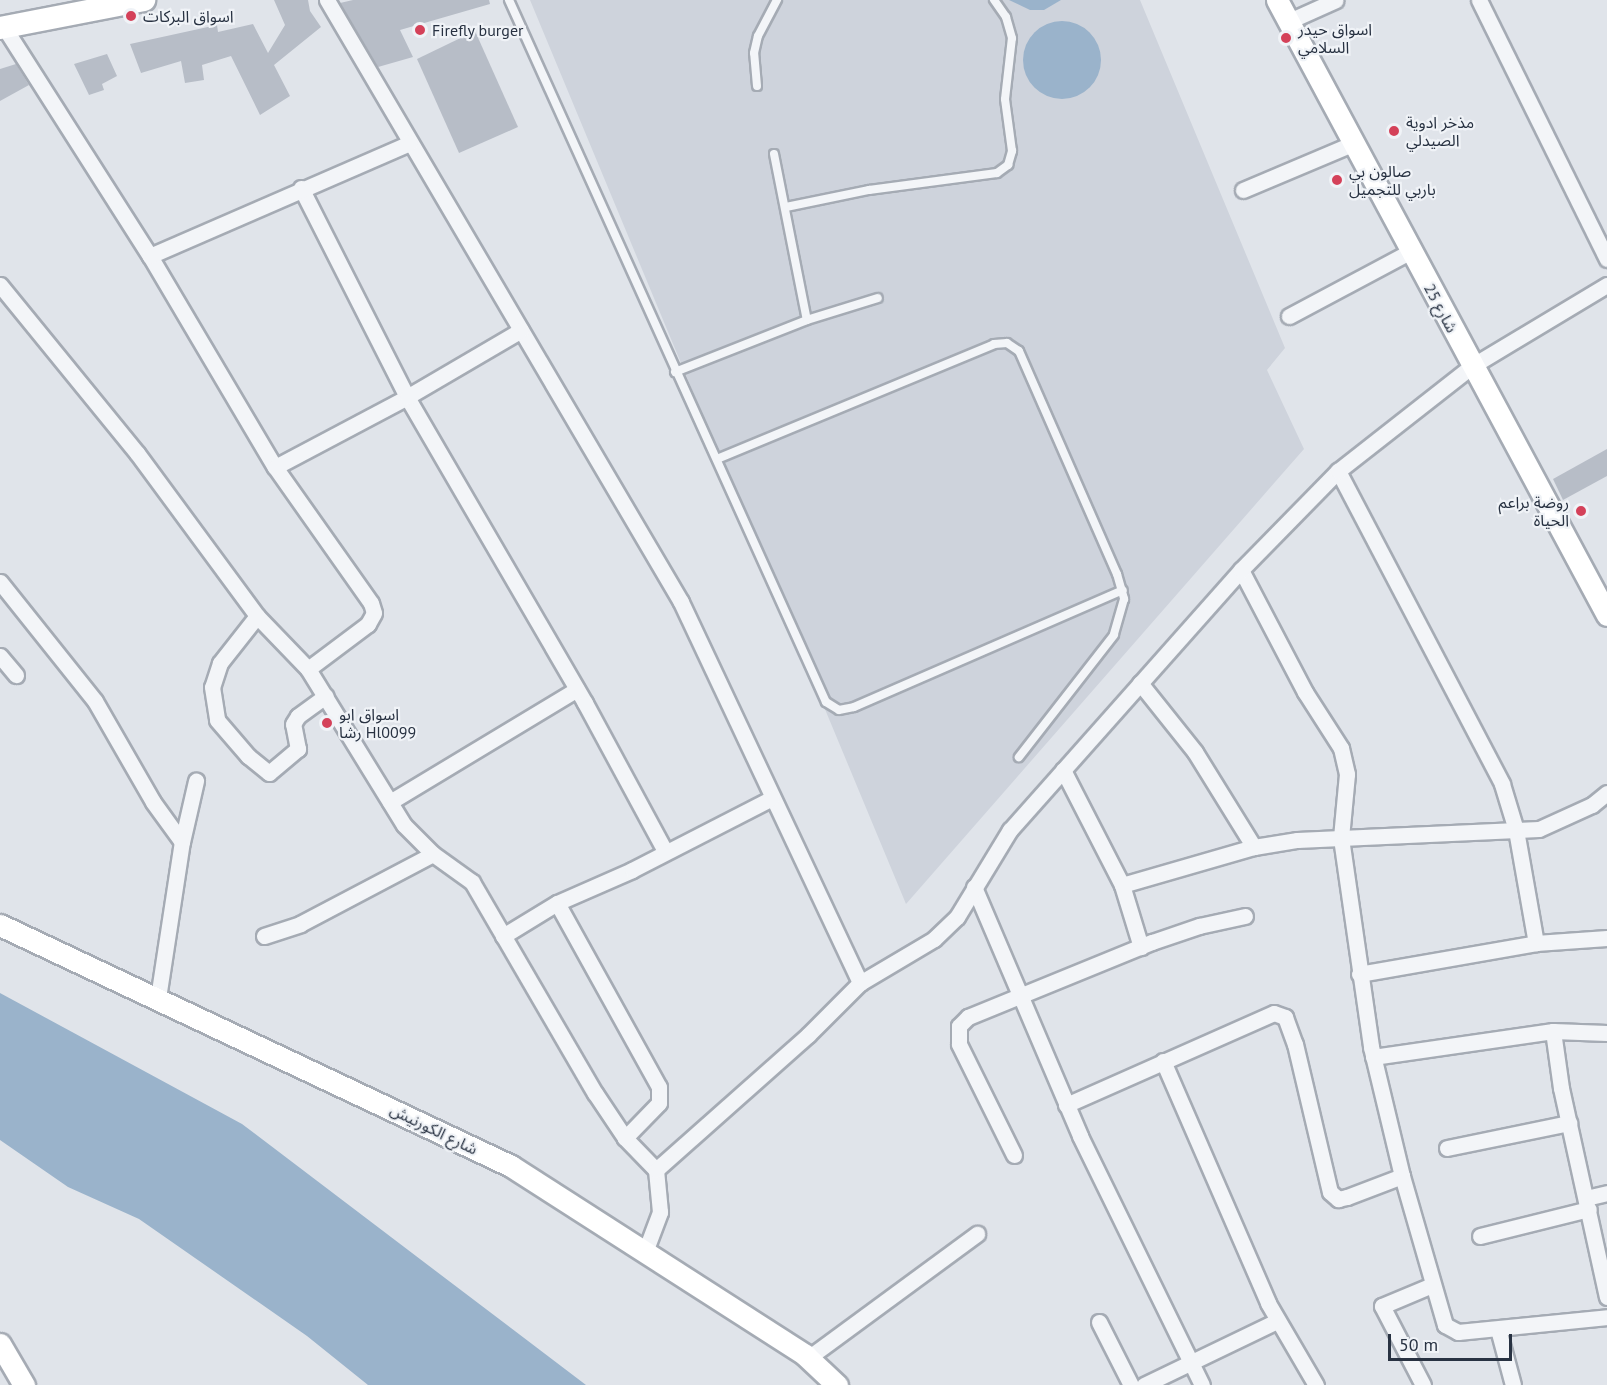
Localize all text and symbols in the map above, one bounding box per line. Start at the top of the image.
place label: اسواق البركات [143,6,234,26]
marker: اسواق البركات [124,9,138,23]
place label: اسواق حيدر السلامي [1298,19,1372,57]
place label: Firefly burger [432,20,524,40]
marker: Firefly burger [413,23,427,37]
marker: اسواق حيدر السلامي [1279,31,1293,45]
place label: مذخر ادوية الصيدلي [1406,112,1474,150]
marker: مذخر ادوية الصيدلي [1387,124,1401,138]
place label: صالون بي باربي للتجميل [1349,161,1436,199]
marker: صالون بي باربي للتجميل [1330,173,1344,187]
street label: شارع 25 [1420,280,1462,336]
place label: روضة براعم الحياة [1498,492,1569,530]
marker: روضة براعم الحياة [1574,504,1588,518]
place label: اسواق ابو رشا Hl0099 [339,704,416,742]
marker: اسواق ابو رشا Hl0099 [320,716,334,730]
street label: شارع الكورنيش [387,1100,481,1158]
scale bar [1391,1322,1516,1360]
text: 50 m [1399,1333,1438,1356]

